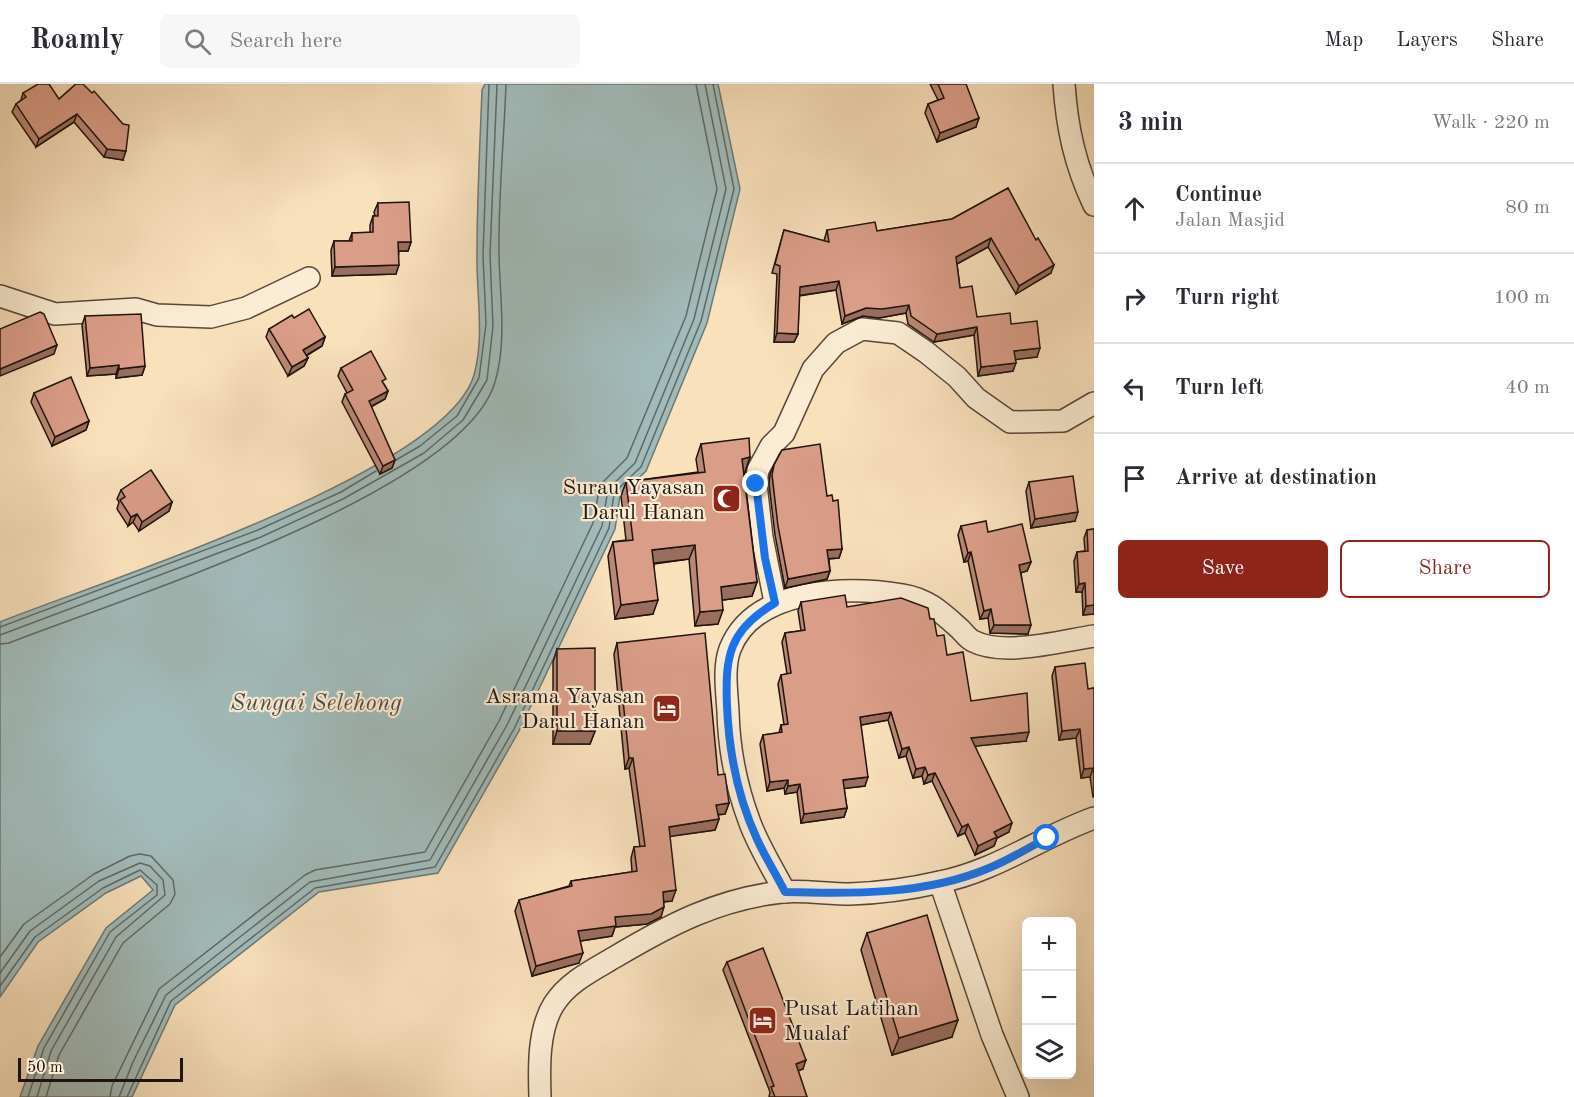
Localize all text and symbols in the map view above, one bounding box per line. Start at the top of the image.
search box [160,14,580,68]
icon: search [181,25,214,58]
text: Roamly [30,27,124,55]
text: Search here [229,30,342,52]
text: Map [1324,30,1363,51]
text: Layers [1396,30,1458,51]
text: Share [1491,30,1544,51]
text: 3 min [1118,110,1183,136]
text: Walk · 220 m [1431,113,1550,133]
text: Continue [1175,184,1262,206]
icon: ahead [1118,192,1151,225]
text: 80 m [1505,198,1550,218]
text: Jalan Masjid [1175,211,1285,231]
icon: right [1118,282,1151,315]
text: Turn right [1175,287,1279,309]
text: 100 m [1494,288,1550,308]
icon: left [1118,372,1151,405]
text: Turn left [1175,377,1264,399]
text: 40 m [1505,378,1550,398]
icon: arrive [1118,462,1151,495]
text: Arrive at destination [1175,467,1377,489]
route end [742,470,768,496]
place label: Surau Yayasan Darul Hanan [563,477,705,524]
mosque icon: Surau Yayasan Darul Hanan [710,483,742,515]
button: Save [1118,540,1328,598]
button: Share [1340,540,1550,598]
place label: Asrama Yayasan Darul Hanan [485,686,645,733]
water label: Sungai Selehong [230,692,402,716]
hotel icon: Asrama Yayasan Darul Hanan [650,692,682,724]
route start [1033,824,1059,850]
map controls [1022,917,1076,1079]
button: + [1022,917,1076,971]
button: − [1022,971,1076,1025]
place label: Pusat Latihan Mualaf [784,998,919,1045]
hotel icon: Pusat Latihan Mualaf [747,1004,779,1036]
button: layers [1022,1025,1076,1079]
scale bar [18,1055,183,1082]
text: 50 m [27,1060,63,1076]

